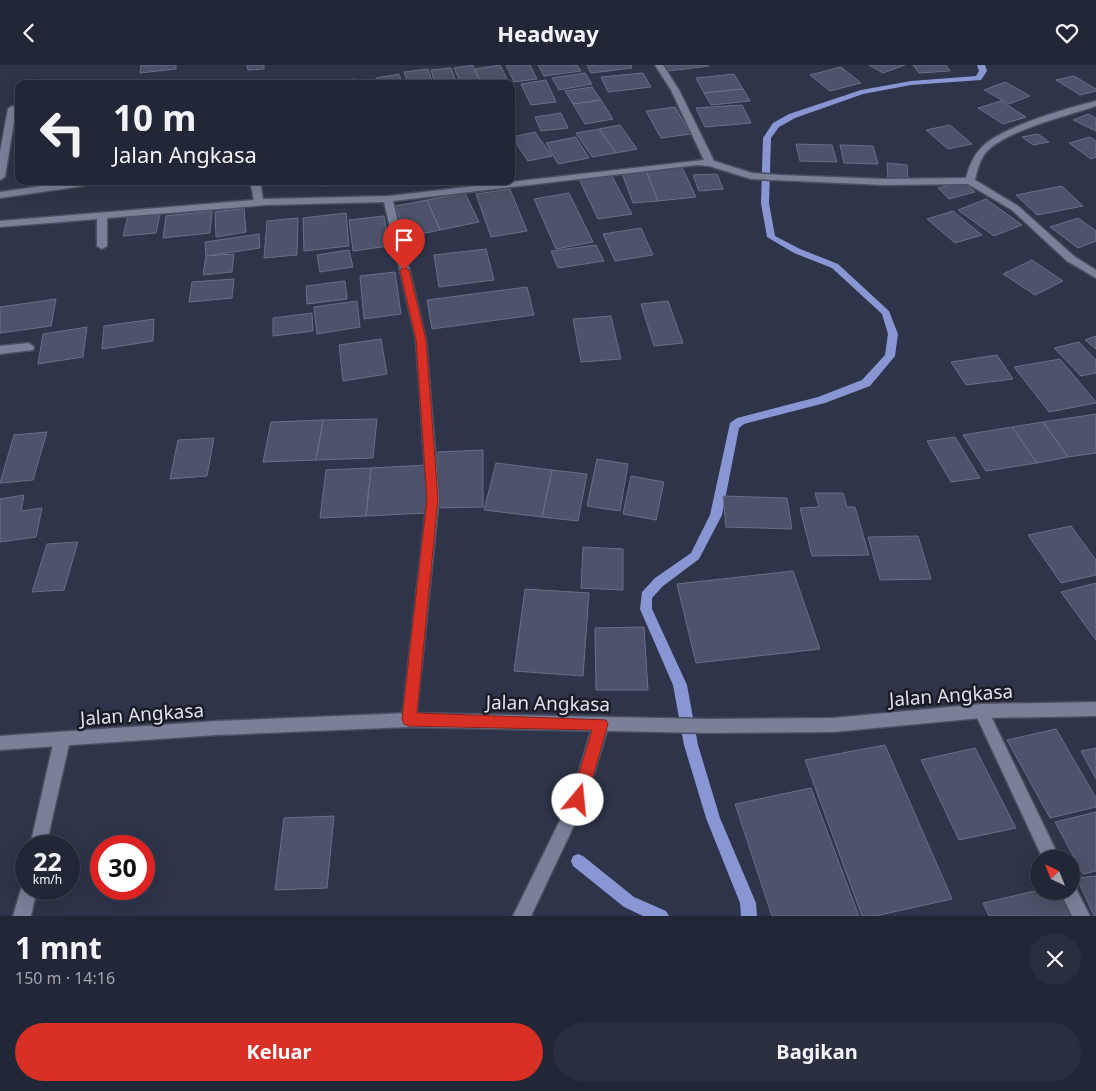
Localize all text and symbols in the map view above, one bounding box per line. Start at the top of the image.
text: Headway [497,18,599,48]
icon: back [15,19,43,47]
icon: heart [1053,19,1081,47]
text: 10 m [113,94,196,141]
icon: left [30,100,95,165]
text: Jalan Angkasa [113,139,257,169]
pin [383,219,425,270]
icon: arrive [390,226,418,254]
street label: Jalan Angkasa [886,678,1014,712]
street label: Jalan Angkasa [484,689,610,717]
street label: Jalan Angkasa [77,697,205,731]
position arrow [551,773,603,825]
speed limit sign: 30 [90,835,155,900]
text: 22 [33,844,62,878]
north arrow [1030,850,1080,900]
map controls [1030,850,1080,900]
text: km/h [33,871,62,888]
text: 1 mnt [15,927,102,968]
button: close [1029,933,1081,985]
text: 150 m · 14:16 [15,967,115,989]
button: Keluar [15,1023,543,1081]
button: Bagikan [553,1023,1081,1081]

